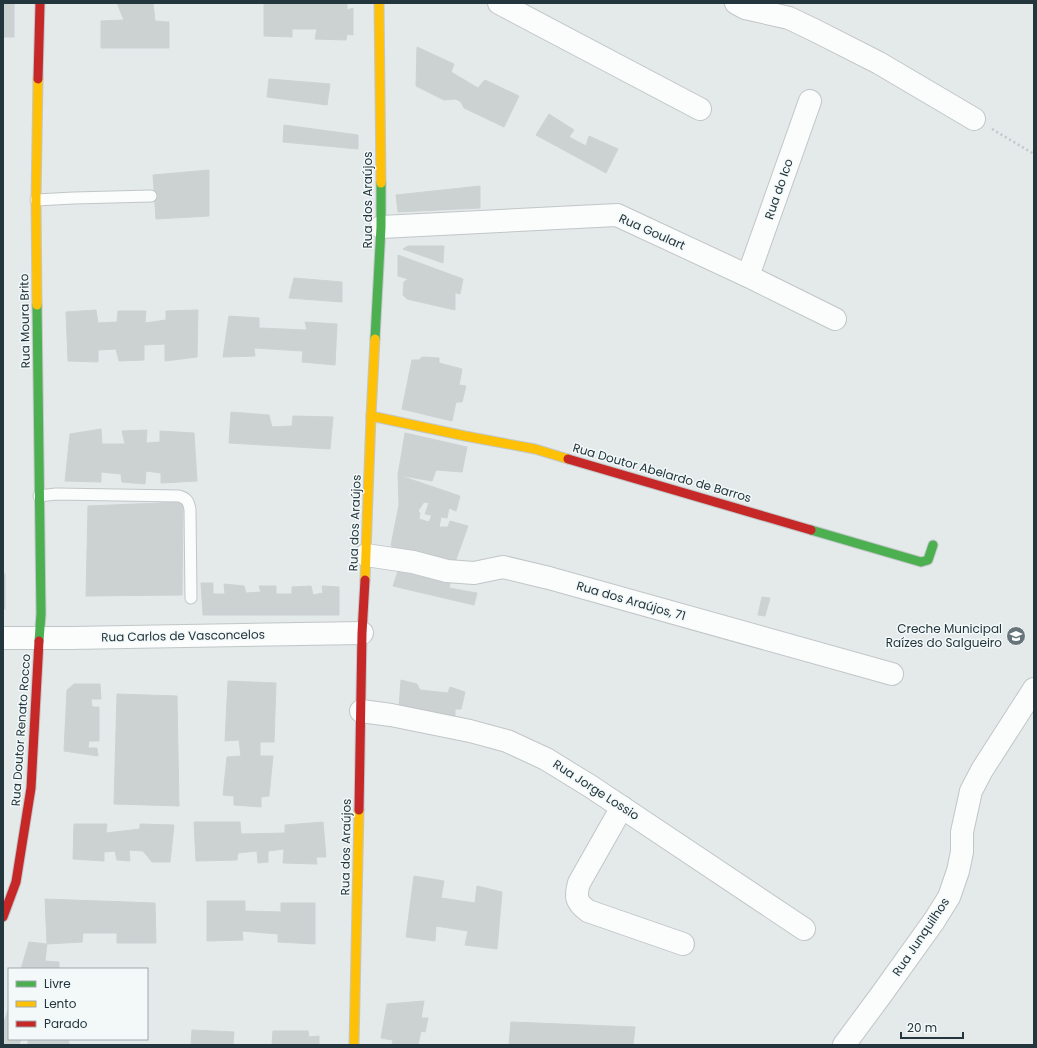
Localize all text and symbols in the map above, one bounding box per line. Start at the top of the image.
street label: Rua dos Araújos [359,152,376,248]
street label: Rua do Ico [760,156,797,221]
street label: Rua Goulart [616,209,688,254]
street label: Rua Moura Brito [15,273,34,368]
street label: Rua Doutor Abelardo de Barros [571,439,753,506]
street label: Rua dos Araújos [344,474,365,572]
street label: Rua dos Araújos, 71 [575,577,688,624]
place label: Creche Municipal Raízes do Salgueiro [886,620,1002,651]
school or university icon: Creche Municipal Raízes do Salgueiro [1005,625,1027,647]
street label: Rua Carlos de Vasconcelos [101,626,265,645]
street label: Rua Doutor Renato Rocco [7,653,34,807]
street label: Rua Jorge Lossio [550,755,643,824]
street label: Rua dos Araújos [336,798,355,896]
street label: Rua Junquilhos [888,894,953,979]
legend [8,968,148,1040]
text: Livre [44,975,71,992]
text: Lento [44,995,77,1012]
scale bar [901,1014,963,1040]
text: Parado [44,1015,88,1032]
text: 20 m [907,1019,937,1036]

